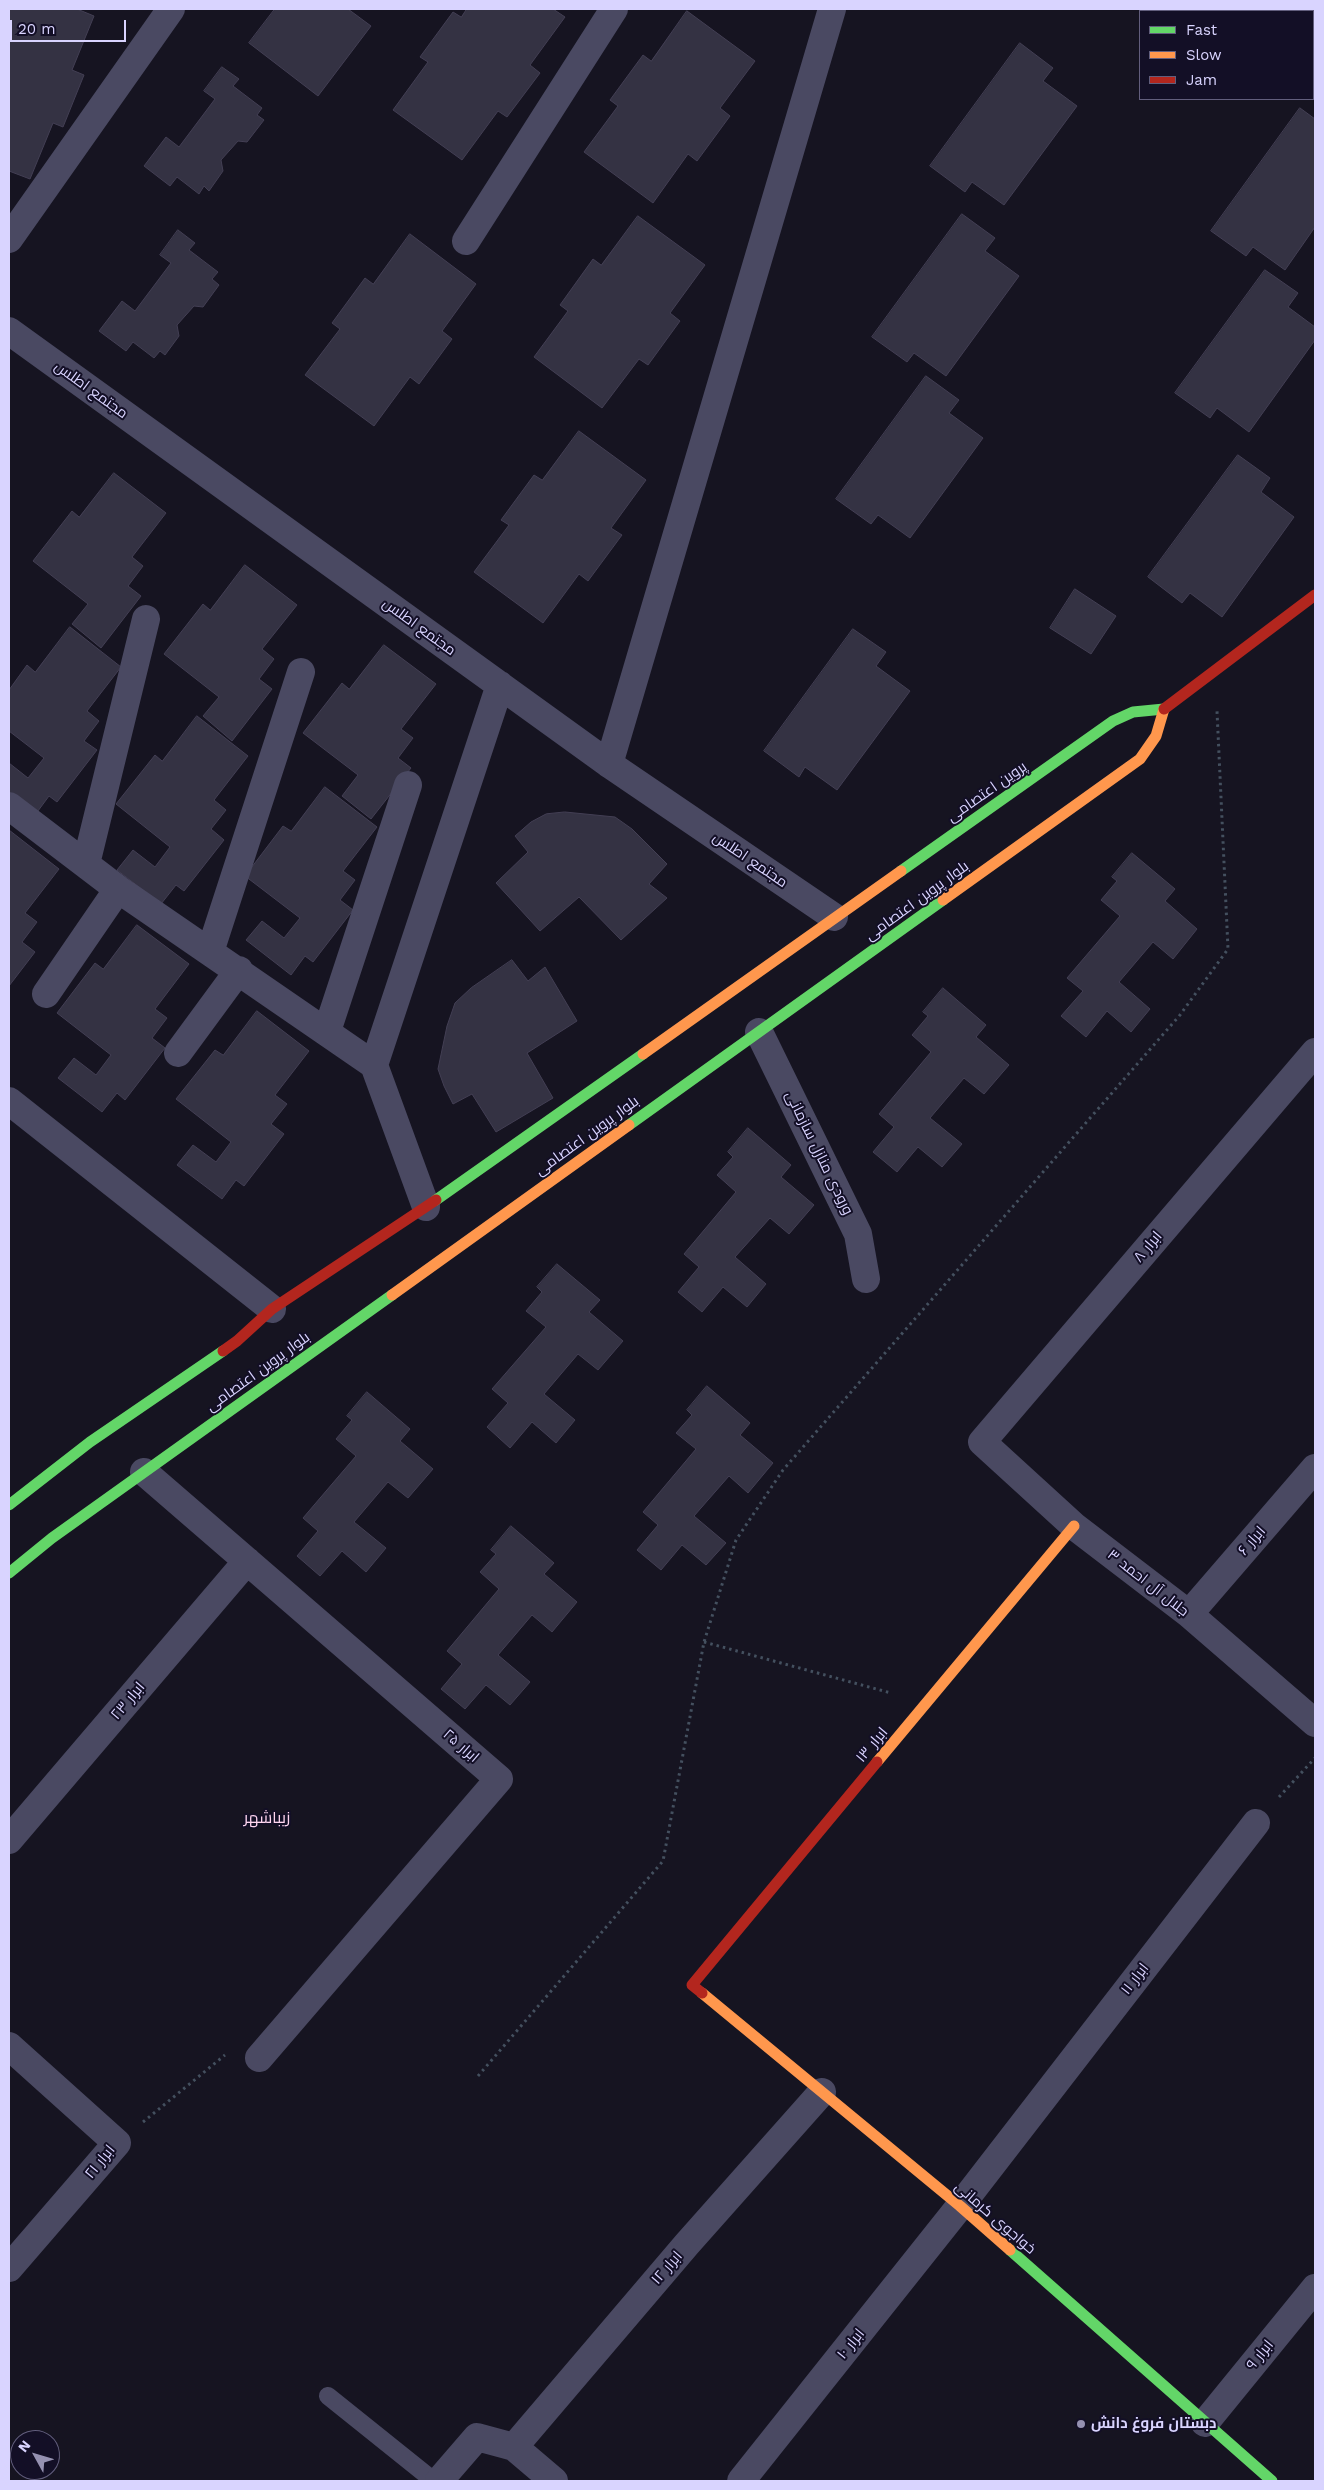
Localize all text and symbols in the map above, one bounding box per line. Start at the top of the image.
scale bar [12,10,129,42]
legend [1139,10,1314,100]
text: 20 m [18,20,56,38]
text: Fast [1186,21,1217,39]
text: Slow [1186,46,1222,64]
text: Jam [1186,71,1217,89]
street label: مجتمع اطلس [51,357,131,423]
street label: مجتمع اطلس [379,594,459,660]
street label: پروین اعتصامی [943,758,1031,826]
street label: مجتمع اطلس [709,828,791,892]
street label: بلوار پروین اعتصامی [862,857,972,945]
street label: ورودی منازل سازمانی [781,1088,857,1218]
street label: بلوار پروین اعتصامی [532,1092,642,1180]
street label: ابرار ۸ [1130,1228,1166,1266]
street label: بلوار پروین اعتصامی [203,1328,313,1416]
street label: ابرار ۶ [1234,1523,1270,1559]
street label: جلال آل احمد ۳ [1104,1546,1192,1620]
street label: ابرار ۲۳ [107,1678,149,1724]
street label: ابرار ۱۳ [852,1724,892,1766]
street label: ابرار ۲۵ [439,1726,483,1766]
district label: زیباشهر [244,1808,290,1828]
street label: ابرار ۱۱ [1117,1960,1153,1998]
street label: ابرار ۲۱ [81,2142,119,2182]
street label: خواجوی کرمانی [951,2178,1039,2258]
street label: ابرار ۱۲ [648,2248,686,2288]
street label: ابرار ۱۰ [833,2325,869,2363]
street label: ابرار ۹ [1242,2336,1278,2374]
place label: دبستان فروغ دانش [1091,2415,1217,2433]
marker: دبستان فروغ دانش [1075,2418,1087,2430]
north arrow [10,2430,60,2480]
text: N [15,2437,34,2455]

